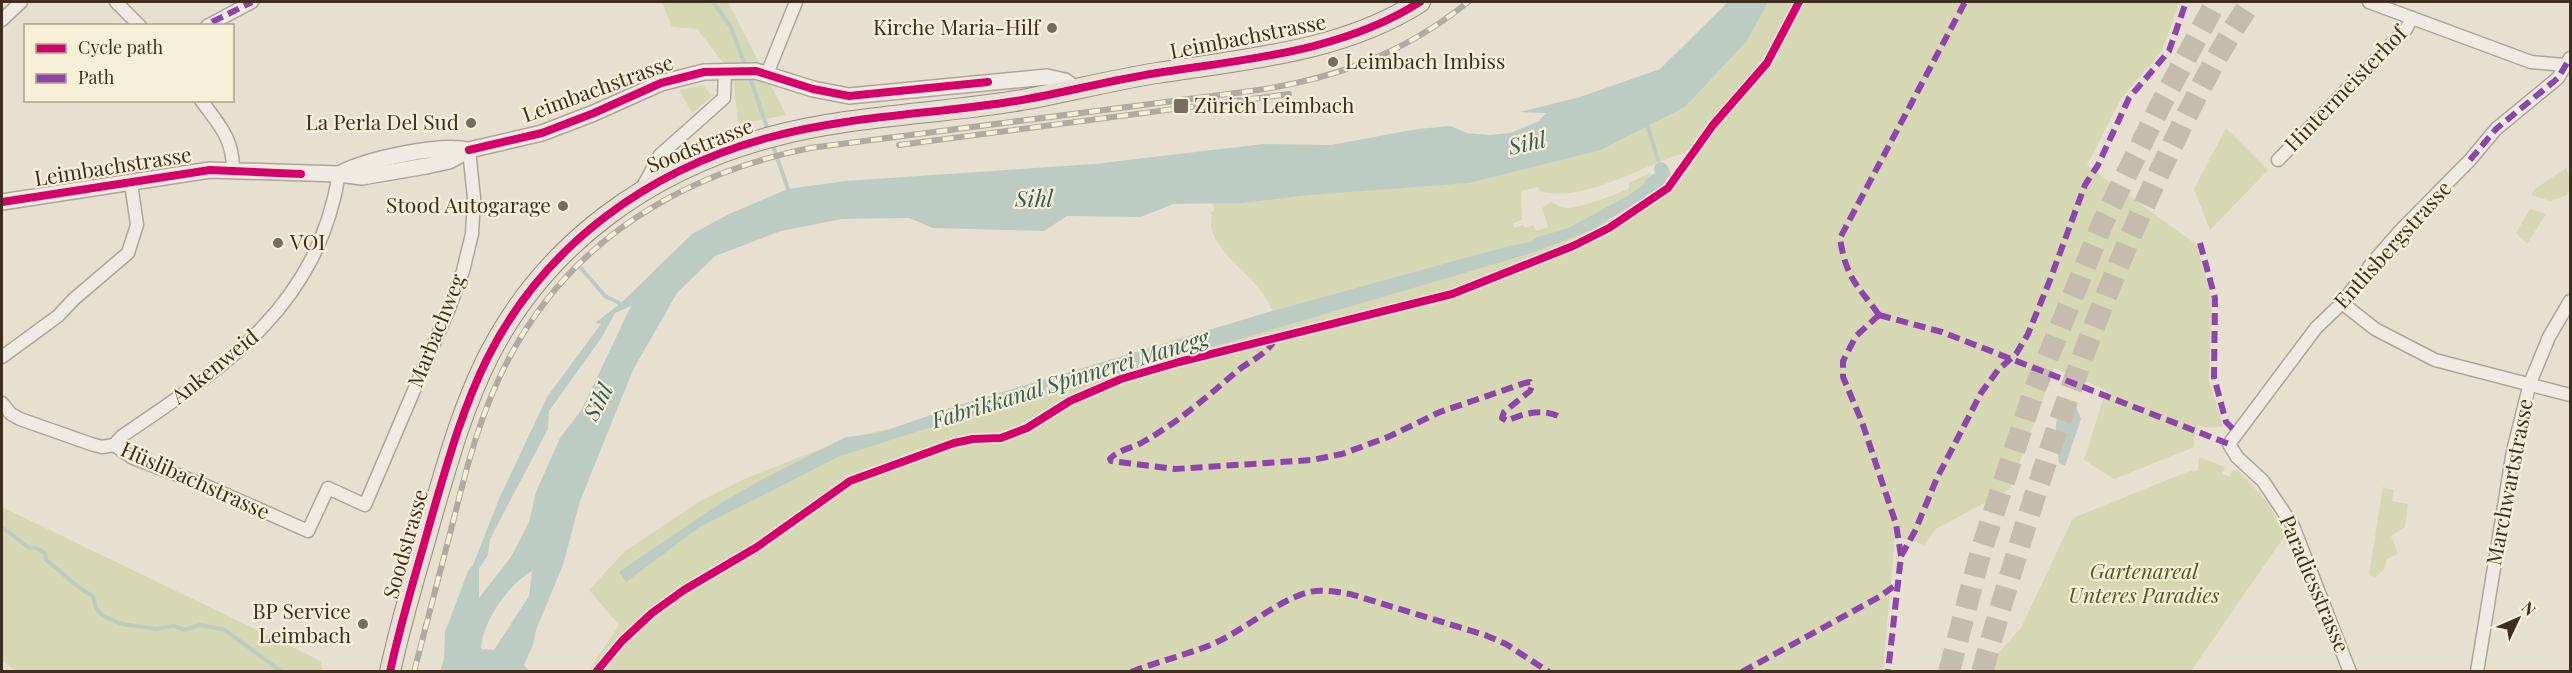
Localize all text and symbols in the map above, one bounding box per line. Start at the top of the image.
street label: Leimbachstrasse [1167,6,1328,64]
place label: Kirche Maria-Hilf [873,12,1042,40]
street label: Hintermeisterhof [2277,17,2413,157]
marker: Kirche Maria-Hilf [1045,21,1059,35]
legend [24,24,234,102]
text: Cycle path [78,35,163,59]
place label: Leimbach Imbiss [1345,46,1505,74]
street label: Leimbachstrasse [518,47,677,127]
marker: Leimbach Imbiss [1326,55,1340,69]
text: Path [78,65,115,89]
place label: Zürich Leimbach [1194,90,1355,118]
marker: Zürich Leimbach [1172,97,1190,115]
place label: La Perla Del Sud [305,107,459,135]
street label: Soodstrasse [642,110,757,178]
marker: La Perla Del Sud [464,116,478,130]
water label: Sihl [1504,123,1549,161]
street label: Leimbachstrasse [32,139,193,191]
street label: Entlisbergstrasse [2327,174,2456,314]
water label: Sihl [1014,183,1054,213]
place label: Stood Autogarage [386,190,551,218]
marker: Stood Autogarage [556,199,570,213]
place label: VOI [289,227,325,255]
marker: VOI [271,236,285,250]
street label: Marbachweg [400,269,471,391]
water label: Fabrikkanal Spinnerei Manegg [926,321,1214,435]
street label: Ankenweid [163,322,263,410]
water label: Sihl [575,377,619,426]
street label: Marchwartstrasse [2478,396,2538,567]
street label: Hüslibachstrasse [117,434,275,525]
street label: Soodstrasse [375,485,433,601]
street label: Paradiesstrasse [2274,510,2357,656]
park label: Gartenareal Unteres Paradies [2069,556,2219,608]
north arrow [2488,589,2548,649]
place label: BP Service Leimbach [253,596,352,648]
text: N [2518,597,2541,620]
marker: BP Service Leimbach [356,617,370,631]

